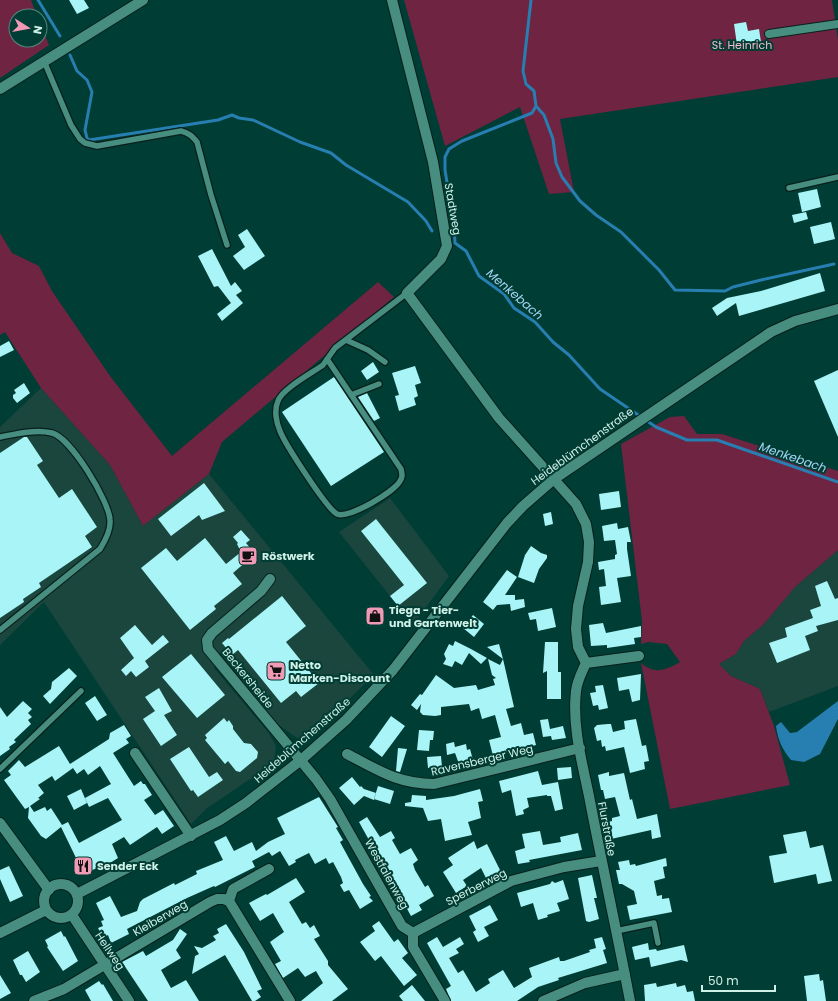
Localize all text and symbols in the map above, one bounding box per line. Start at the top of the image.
north arrow [8,8,48,48]
text: N [29,24,46,35]
park label: St. Heinrich [712,37,772,53]
street label: Stadtweg [441,182,465,236]
water label: Menkebach [483,265,547,323]
street label: Heideblümchenstraße [528,403,637,489]
water label: Menkebach [757,438,829,476]
cafe icon: Röstwerk [237,545,259,567]
place label: Röstwerk [262,548,315,564]
place label: Tiega - Tier- und Gartenwelt [389,602,477,631]
shop icon: Tiega - Tier- und Gartenwelt [364,605,386,627]
street label: Beckersheide [219,644,277,712]
place label: Netto Marken-Discount [290,657,391,686]
supermarket icon: Netto Marken-Discount [265,660,287,682]
street label: Heideblümchenstraße [250,693,354,786]
street label: Ravensberger Weg [429,740,535,780]
street label: Flurstraße [594,800,620,858]
street label: Westfalenweg [361,836,413,912]
restaurant icon: Sender Eck [72,855,94,877]
place label: Sender Eck [97,858,159,874]
street label: Sperberweg [443,865,509,909]
street label: Kleiberweg [130,896,190,940]
street label: Hellweg [91,929,129,973]
scale bar [702,967,775,993]
text: 50 m [708,972,739,989]

